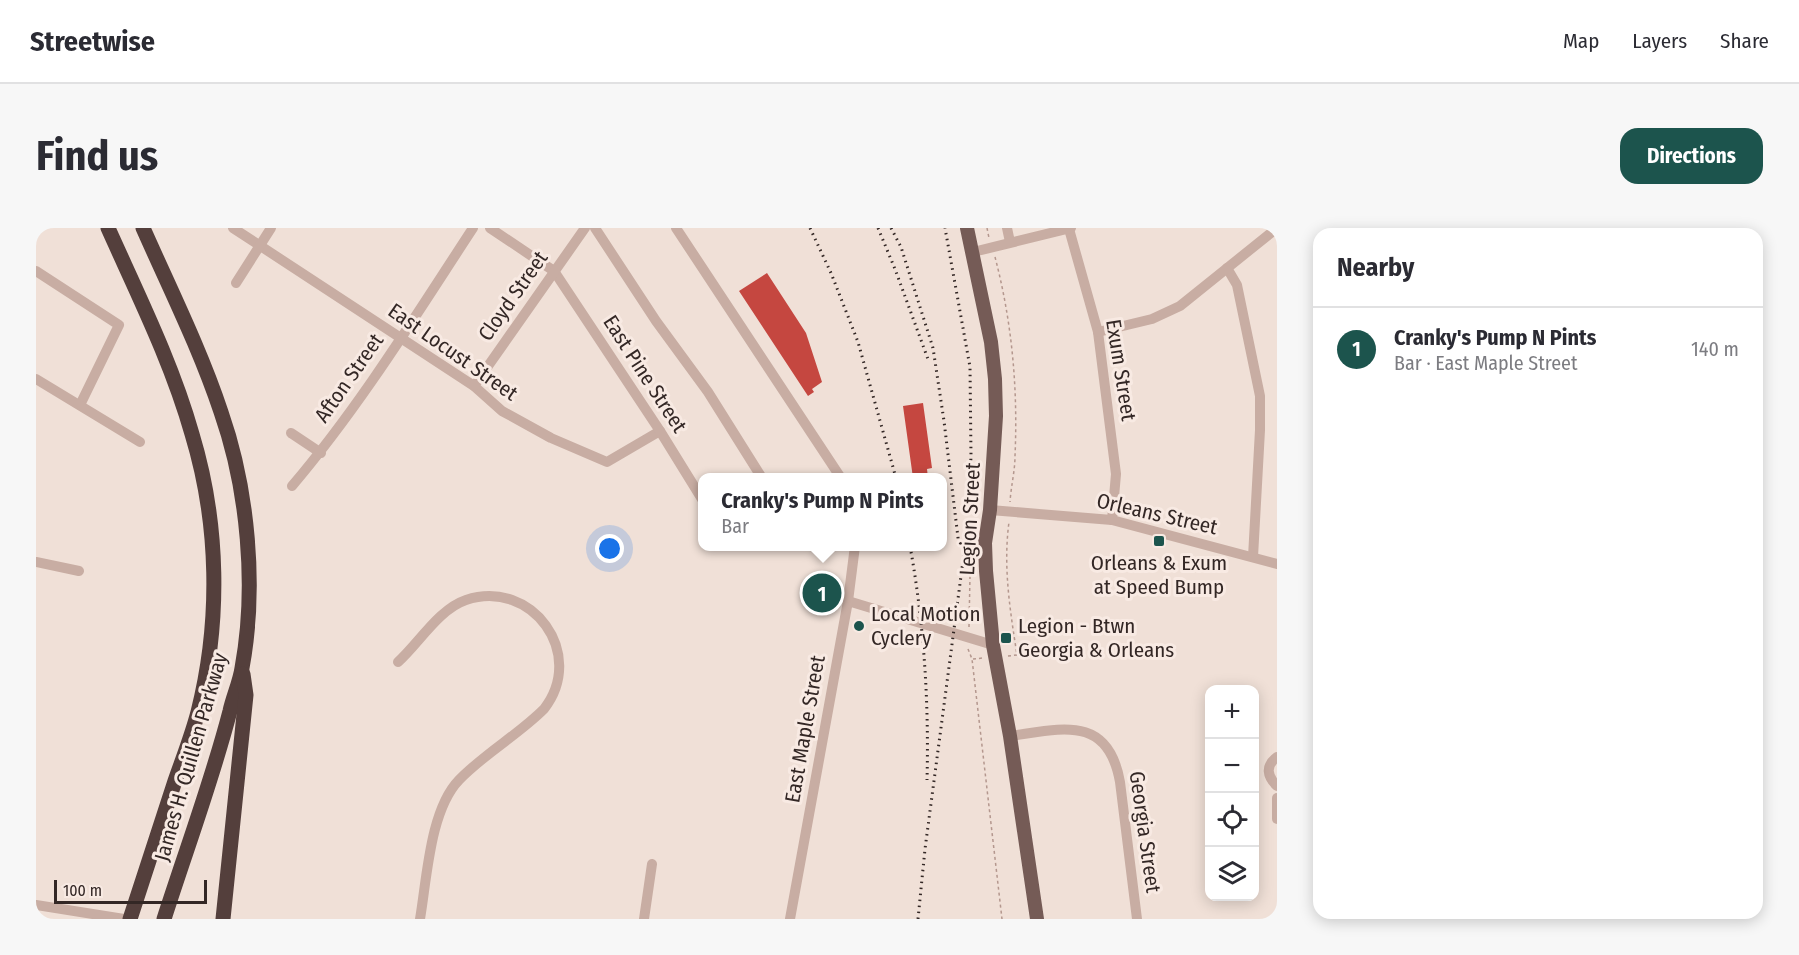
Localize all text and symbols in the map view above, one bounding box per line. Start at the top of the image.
text: Streetwise [30,25,155,58]
text: Map [1563,28,1599,54]
text: Layers [1632,28,1687,54]
text: Share [1720,28,1769,54]
button: Directions [1620,128,1763,184]
text: Find us [36,131,158,181]
street label: Cloyd Street [473,246,554,346]
text: Nearby [1337,252,1414,283]
street label: East Locust Street [383,298,523,406]
street label: East Pine Street [597,310,693,438]
street label: Exum Street [1100,317,1142,423]
text: Cranky's Pump N Pints [1394,324,1596,351]
street label: Afton Street [309,328,389,428]
text: 1 [1352,337,1361,361]
text: 140 m [1691,337,1739,361]
text: Bar · East Maple Street [1394,351,1578,375]
street label: Legion Street [954,462,986,576]
popup [698,473,947,551]
text: Cranky's Pump N Pints [721,487,924,514]
street label: Orleans Street [1094,487,1220,541]
text: Bar [721,514,749,538]
your location [595,534,624,563]
marker: Orleans & Exum at Speed Bump [1152,534,1166,548]
place label: Orleans & Exum at Speed Bump [1091,550,1227,600]
pin: 1 [802,570,842,616]
place label: Local Motion Cyclery [871,601,980,651]
place label: Legion - Btwn Georgia & Orleans [1018,613,1174,663]
marker: Local Motion Cyclery [852,619,866,633]
marker: Legion - Btwn Georgia & Orleans [999,631,1013,645]
street label: James H. Quillen Parkway [149,649,233,864]
street label: East Maple Street [779,653,831,805]
map controls [1205,685,1259,901]
button: + [1205,685,1259,739]
button: − [1205,739,1259,793]
street label: Georgia Street [1124,770,1166,895]
button: locate [1205,793,1259,847]
button: layers [1205,847,1259,901]
scale bar [54,877,207,904]
text: 100 m [63,881,102,900]

